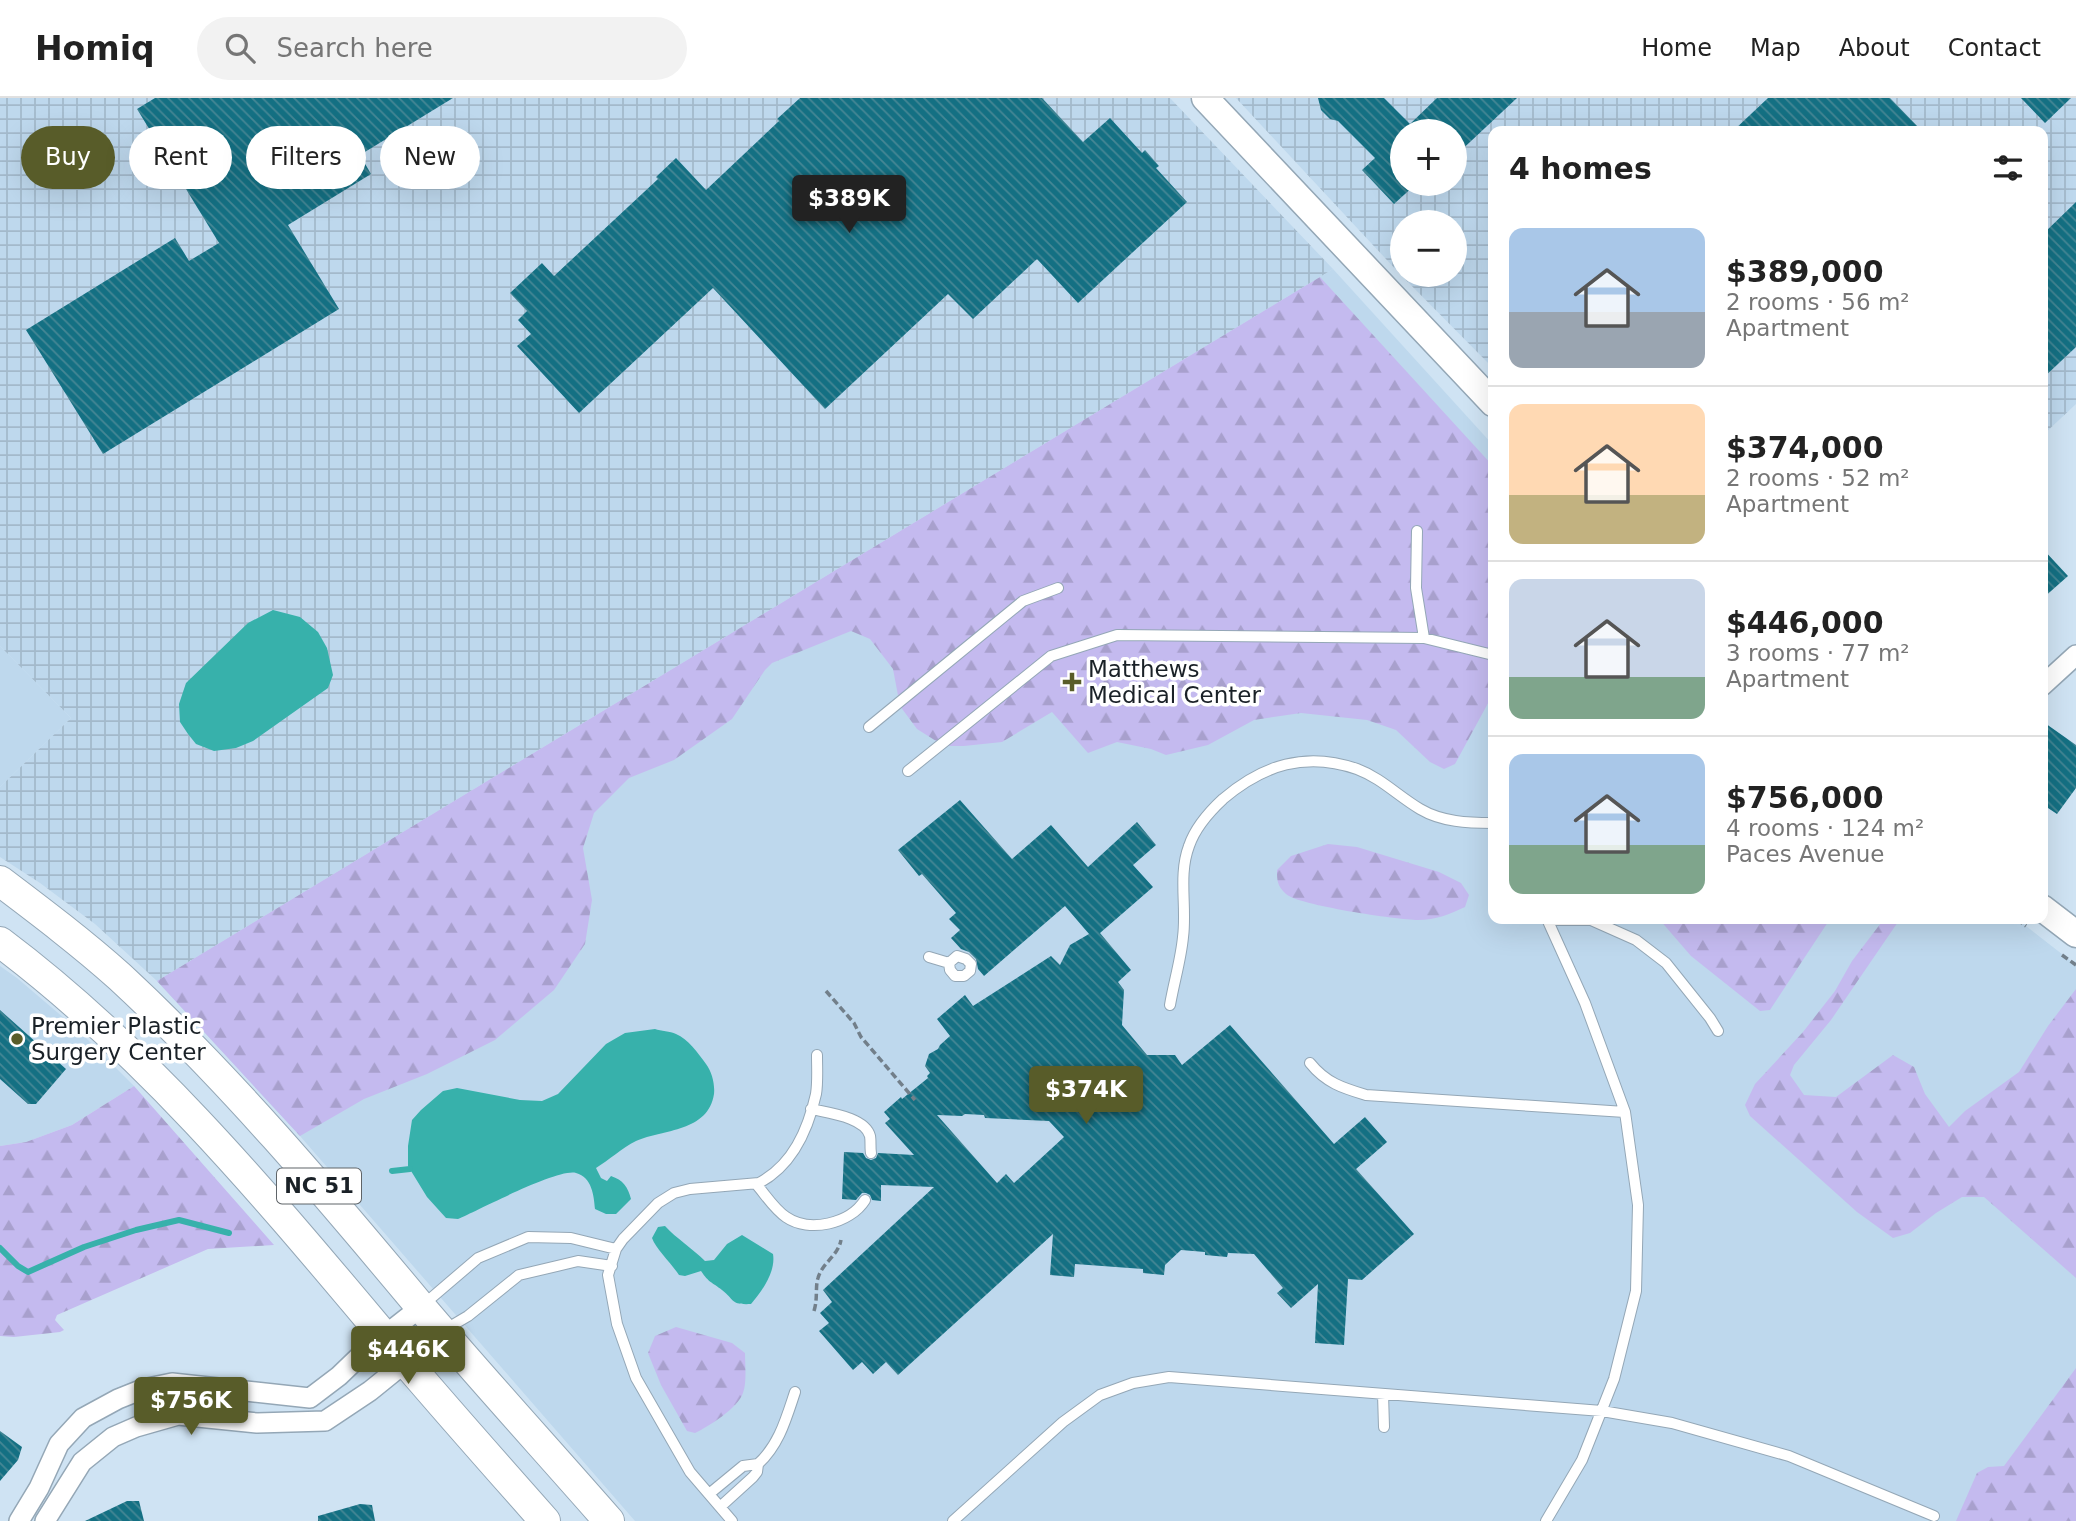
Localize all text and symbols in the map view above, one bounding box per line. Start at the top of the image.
search box [197,17,687,80]
text: Homiq [35,29,155,68]
icon: search [221,29,259,67]
text: Search here [277,33,433,63]
text: Home [1641,34,1712,62]
text: Map [1750,34,1801,62]
text: About [1839,34,1910,62]
text: Contact [1948,34,2041,62]
map controls [1390,119,1467,287]
button: + [1390,119,1467,196]
chip: Buy [21,126,115,189]
chip: Rent [129,126,232,189]
chip: Filters [246,126,366,189]
chip: New [380,126,480,189]
icon: filters [1989,149,2027,187]
text: 4 homes [1509,151,1652,186]
pin: $389K [800,176,898,235]
text: $389K [808,185,890,211]
button: − [1390,210,1467,287]
text: $389,000 [1726,254,1884,289]
icon: home [1565,256,1649,340]
text: 2 rooms · 56 m² [1726,289,1910,315]
text: Apartment [1726,315,1849,341]
text: $374,000 [1726,430,1884,465]
icon: home [1565,432,1649,516]
text: 2 rooms · 52 m² [1726,465,1910,491]
text: Apartment [1726,491,1849,517]
text: $446,000 [1726,605,1884,640]
icon: home [1565,607,1649,691]
text: 3 rooms · 77 m² [1726,640,1910,666]
place label: Matthews Medical Center [1088,656,1261,708]
text: Apartment [1726,666,1849,692]
marker: Matthews Medical Center [1062,672,1082,692]
text: $756,000 [1726,780,1884,815]
icon: home [1565,782,1649,866]
text: 4 rooms · 124 m² [1726,815,1924,841]
text: Paces Avenue [1726,841,1884,867]
place label: Premier Plastic Surgery Center [31,1013,206,1065]
marker: Premier Plastic Surgery Center [9,1031,25,1047]
pin: $374K [1037,1066,1135,1126]
text: $374K [1045,1076,1127,1102]
road number: NC 51 [277,1168,361,1204]
pin: $446K [359,1326,457,1386]
text: $446K [367,1336,449,1362]
pin: $756K [142,1378,240,1437]
text: $756K [150,1387,232,1413]

